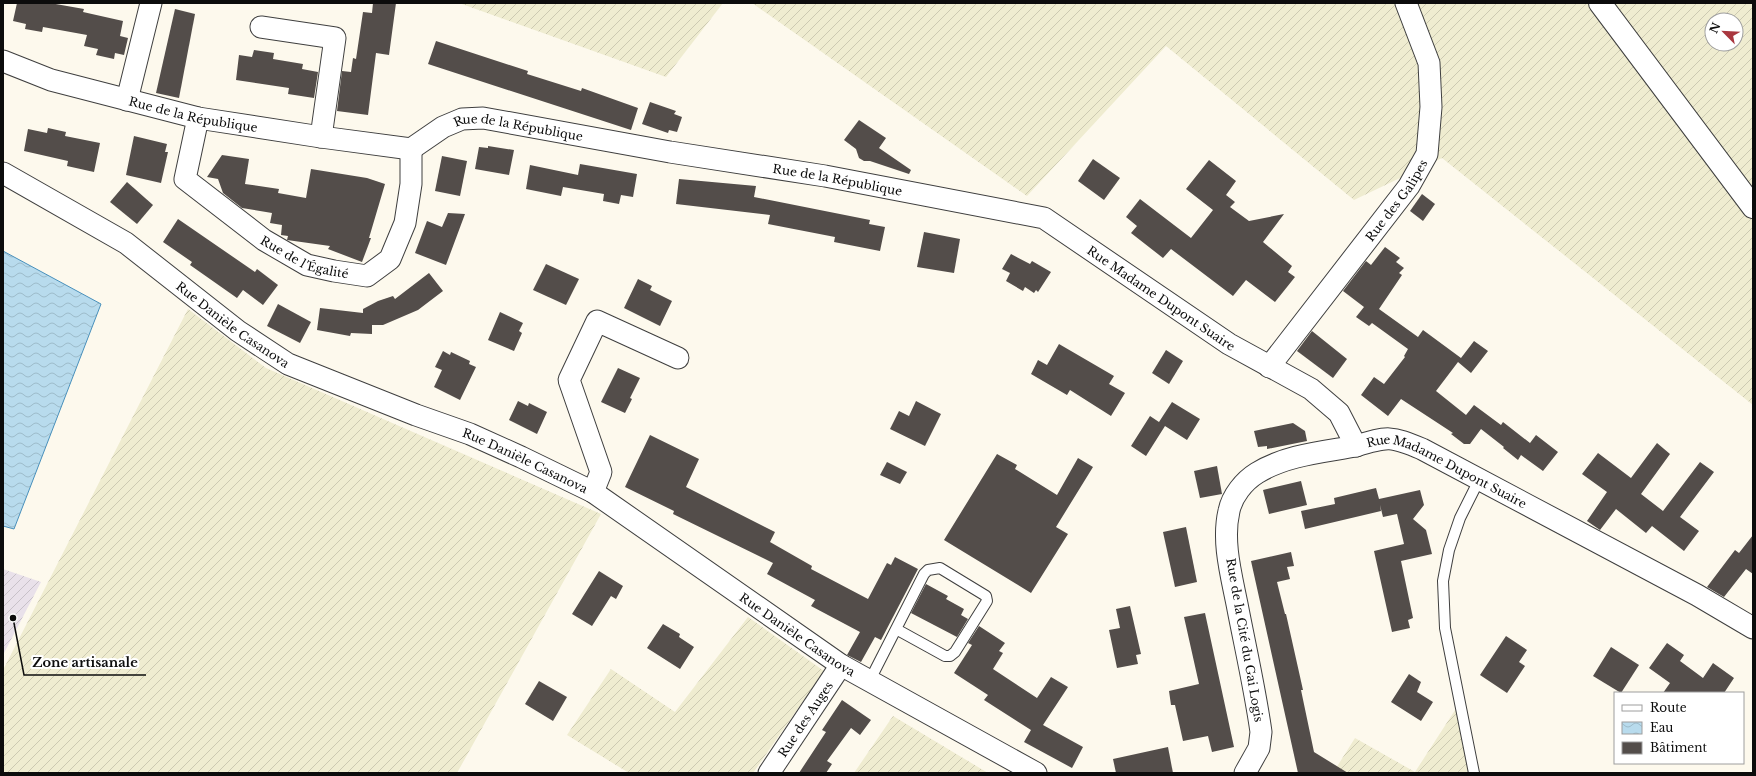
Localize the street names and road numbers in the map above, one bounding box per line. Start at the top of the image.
street label: Rue de la République [127,93,259,135]
street label: Rue de la République [451,110,584,144]
street label: Rue des Galipes [1362,156,1430,244]
street label: Rue de la République [772,161,904,198]
street label: Rue de l'Égalité [258,232,350,281]
street label: Rue Madame Dupont Suaire [1085,242,1238,353]
street label: Rue Danièle Casanova [173,278,293,371]
street label: Rue Danièle Casanova [461,425,591,496]
street label: Rue Madame Dupont Suaire [1365,431,1530,511]
street label: Rue de la Cité du Gai Logis [1223,557,1267,723]
street label: Rue Danièle Casanova [737,589,858,679]
street label: Rue des Auges [774,678,836,760]

